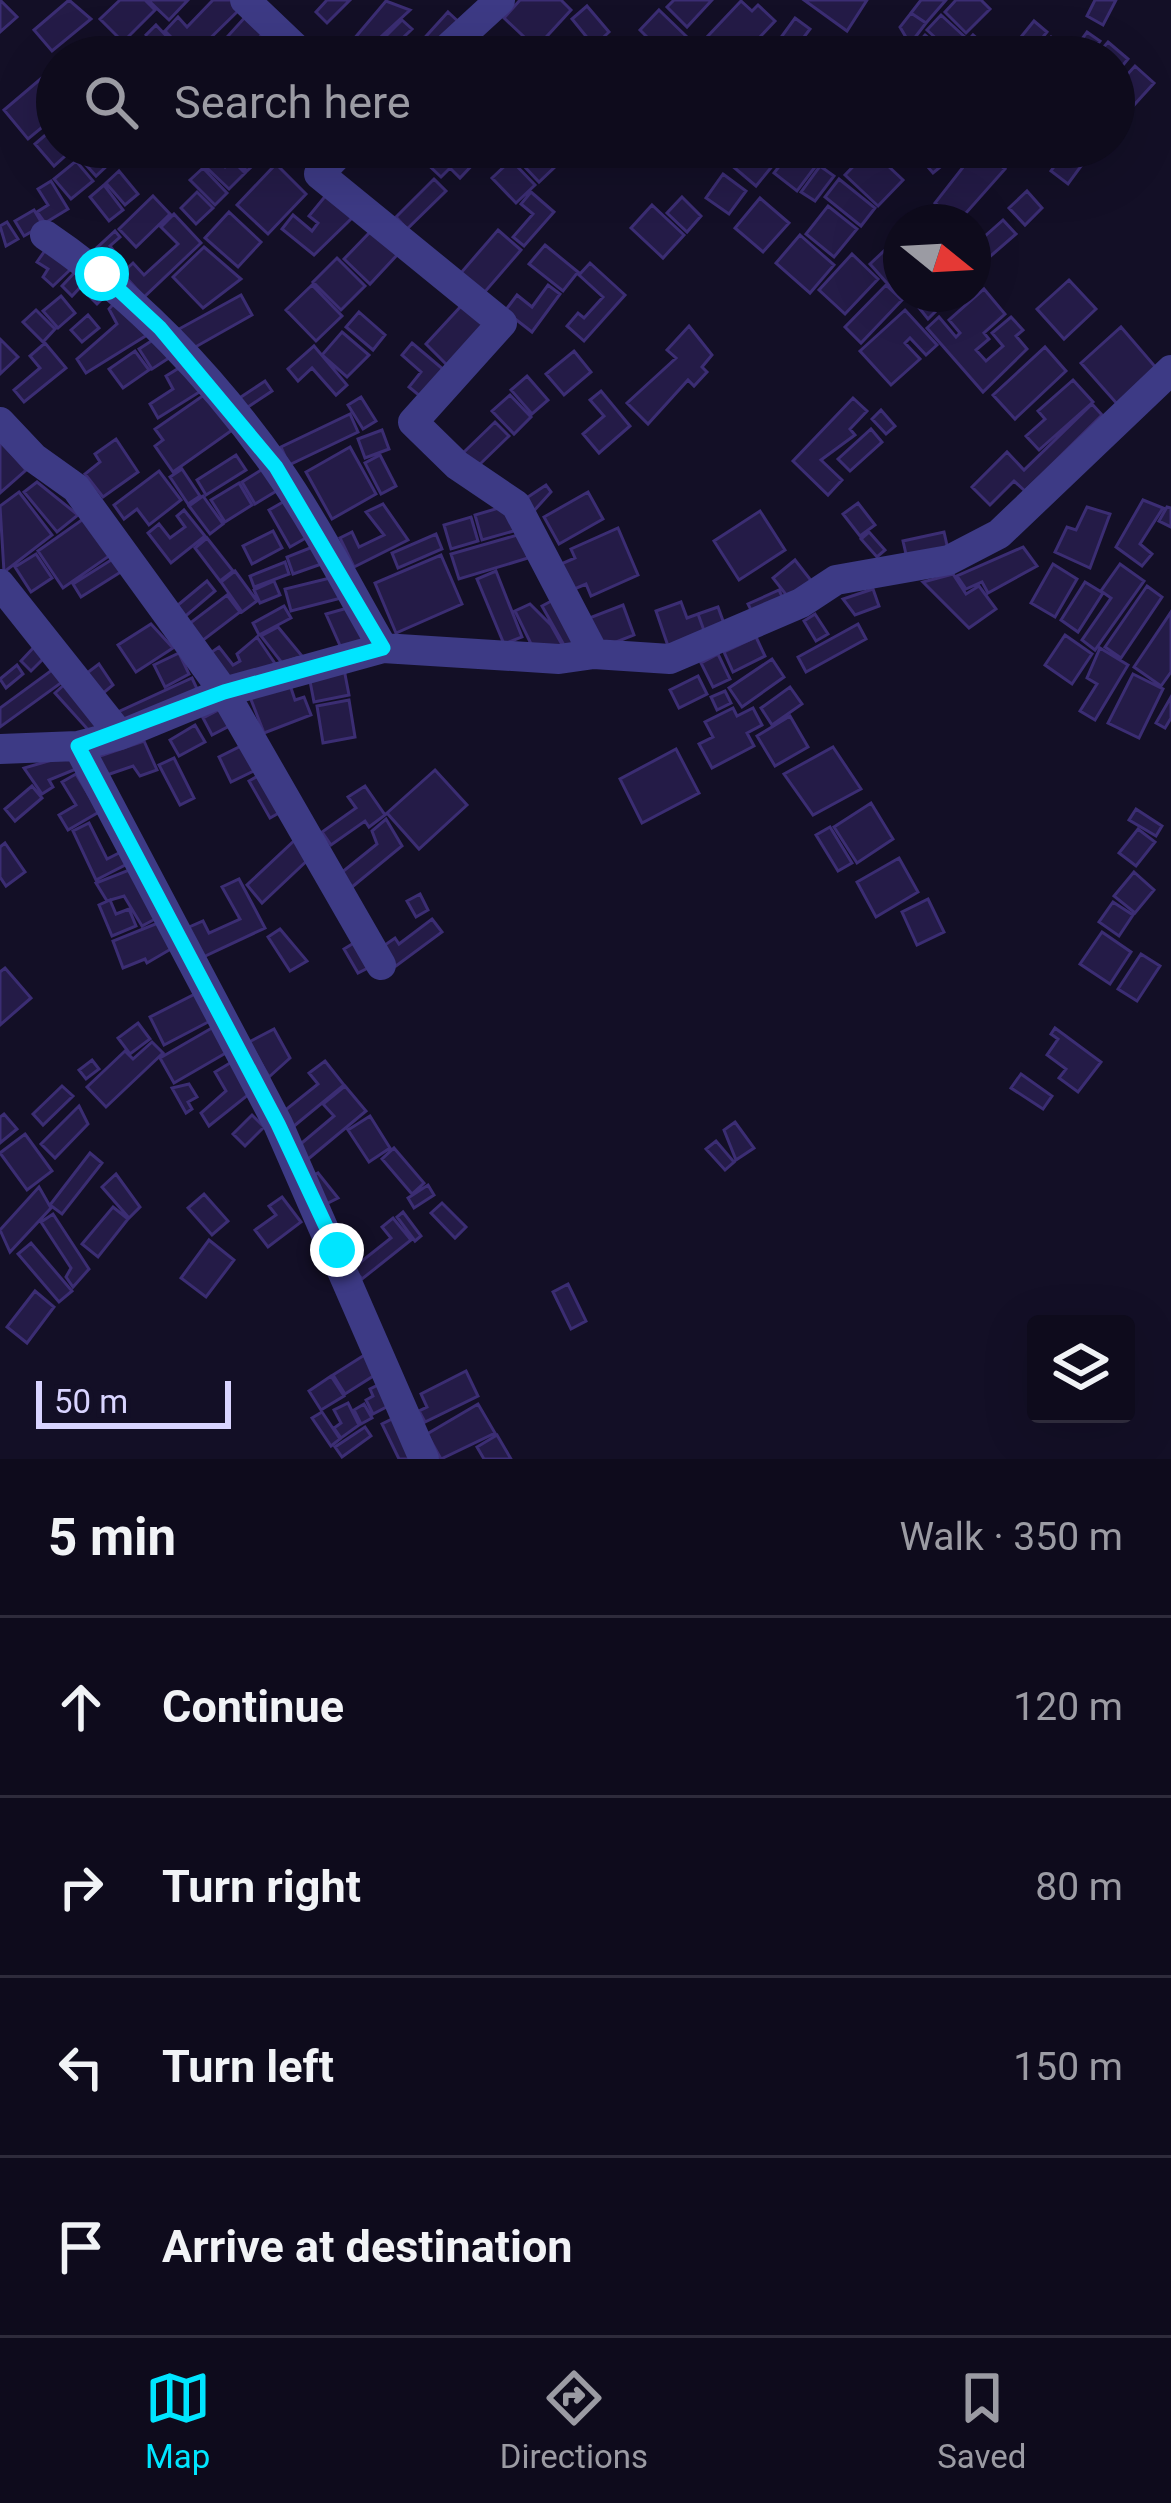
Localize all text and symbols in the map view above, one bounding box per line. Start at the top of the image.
search box [36,36,1135,168]
icon: search [78,69,144,135]
text: Search here [174,76,411,129]
north arrow [883,204,991,312]
route start [75,247,129,301]
route end [310,1223,364,1277]
map controls [1027,1315,1135,1423]
button: layers [1027,1315,1135,1423]
scale bar [36,1375,231,1428]
text: 50 m [54,1382,128,1421]
text: 5 min [48,1508,176,1567]
text: Walk · 350 m [899,1514,1123,1560]
icon: ahead [48,1674,114,1740]
text: Continue [162,1680,344,1733]
text: 120 m [1013,1684,1123,1730]
icon: right [48,1854,114,1920]
text: Turn right [162,1860,361,1913]
text: 80 m [1035,1864,1123,1910]
icon: left [48,2034,114,2100]
text: Turn left [162,2040,334,2093]
text: 150 m [1013,2044,1123,2090]
icon: arrive [48,2214,114,2280]
text: Arrive at destination [162,2220,573,2273]
tab: Map [145,2365,211,2476]
tab: Directions [500,2365,648,2476]
tab: Saved [937,2365,1026,2476]

